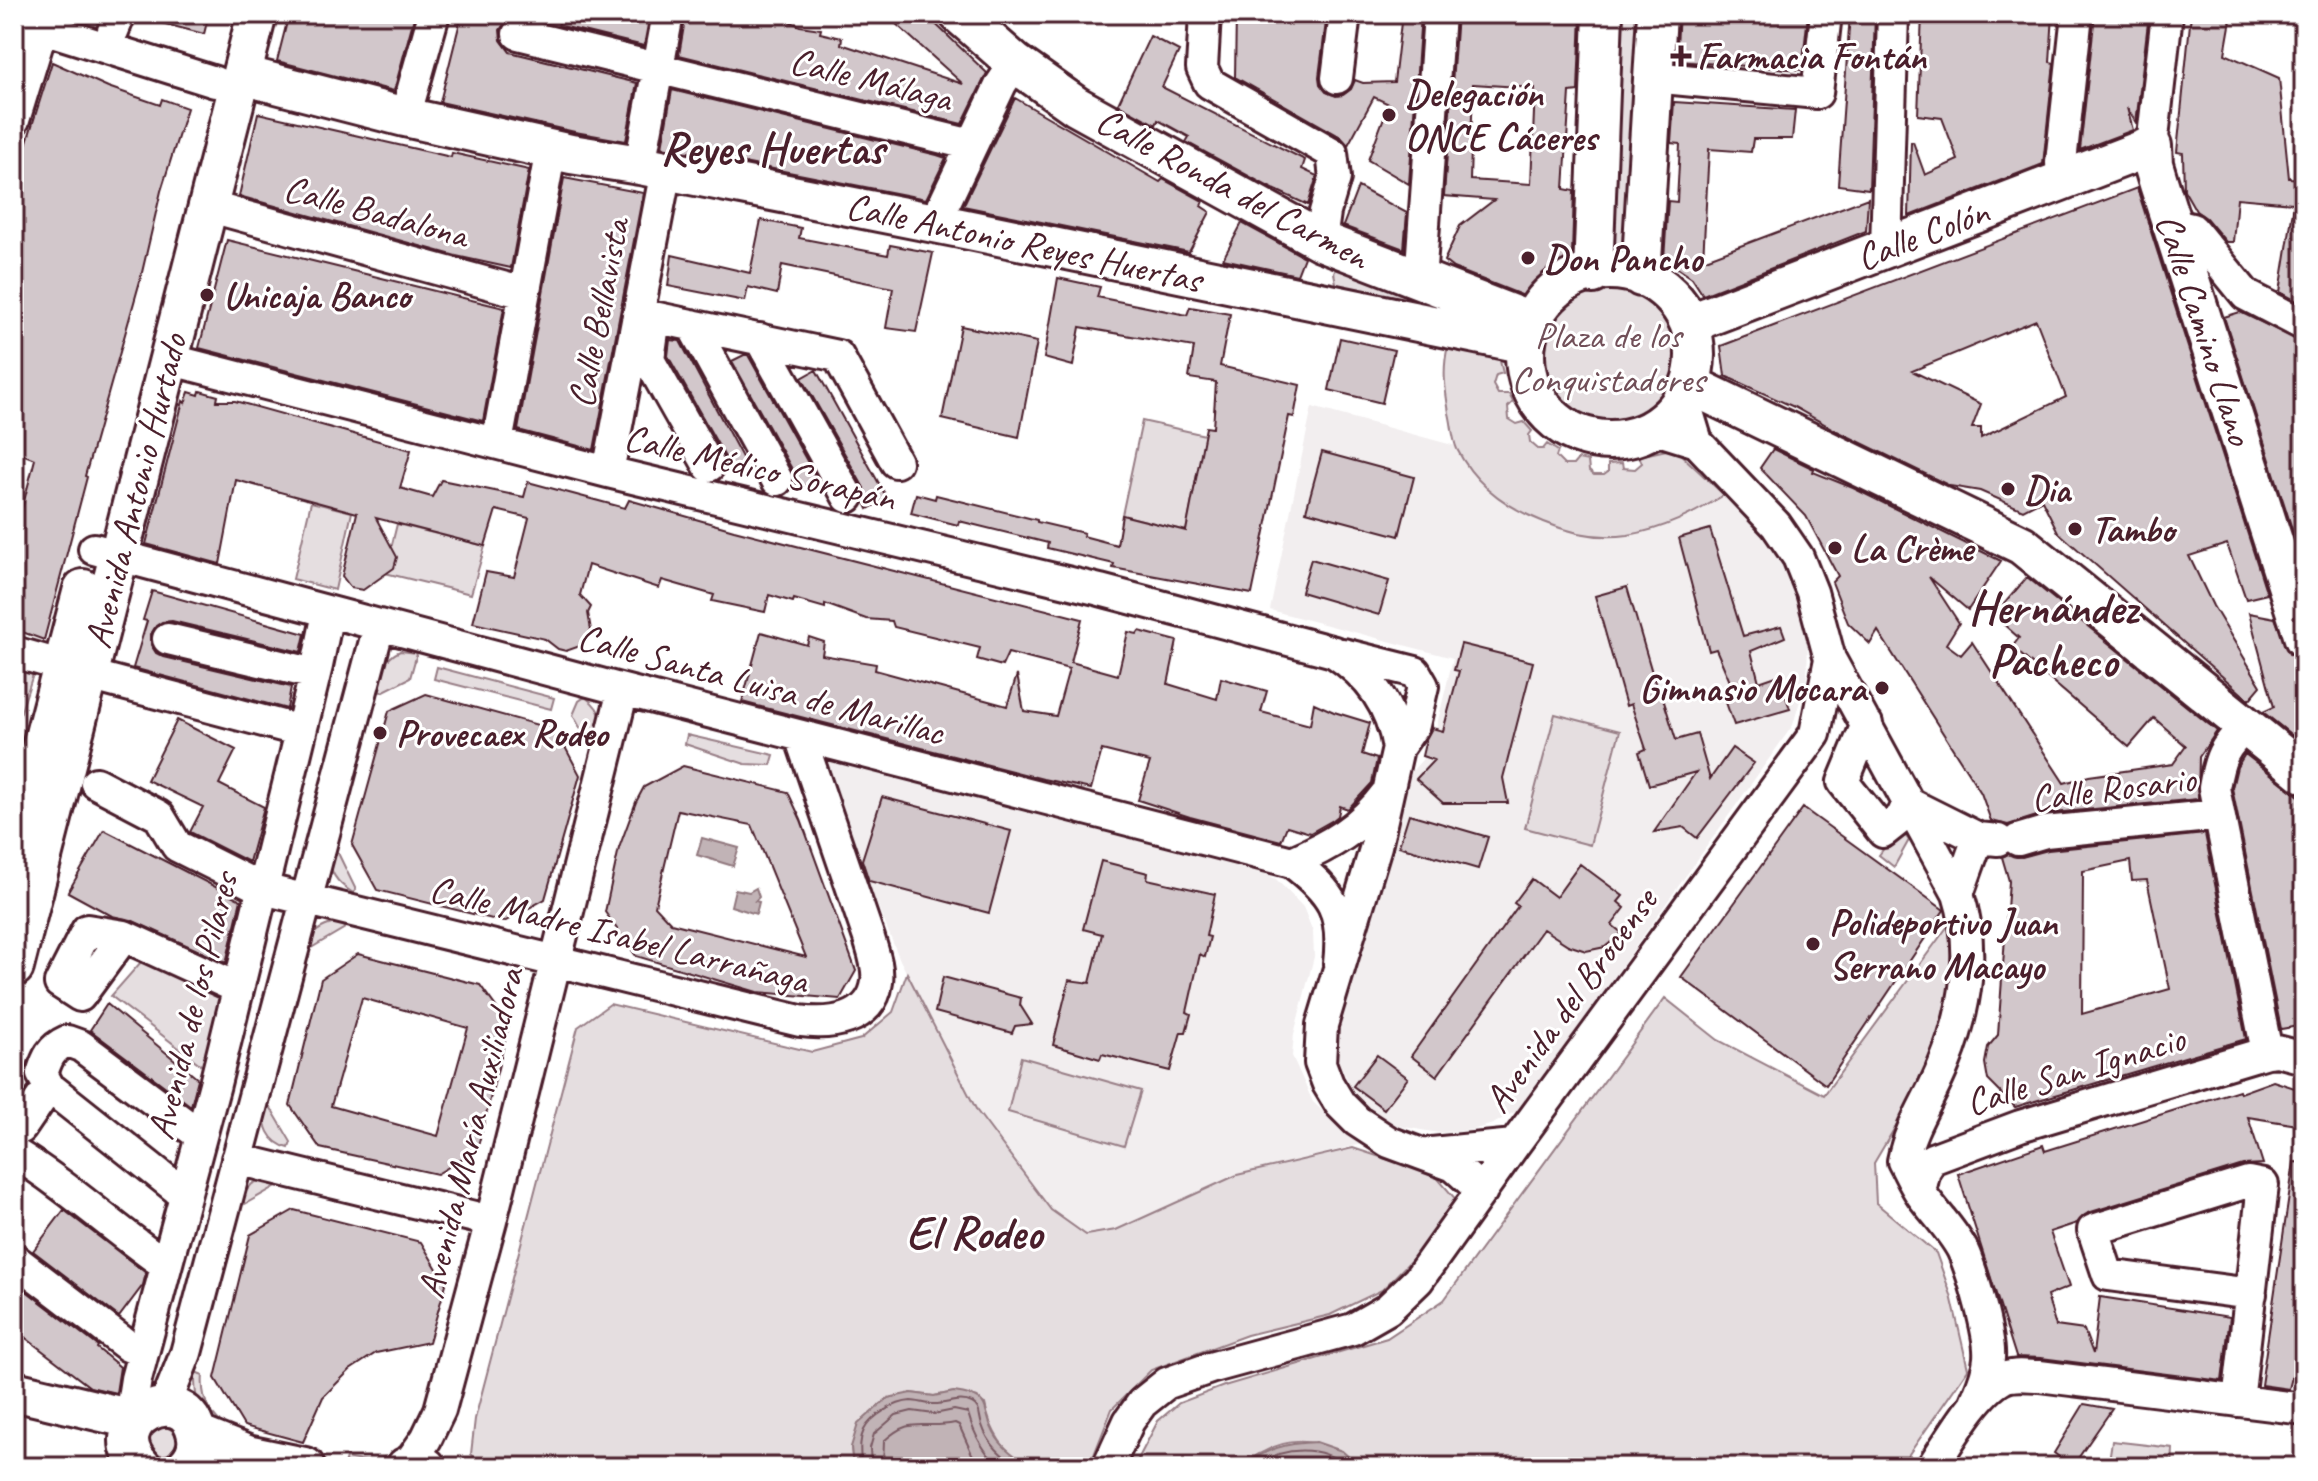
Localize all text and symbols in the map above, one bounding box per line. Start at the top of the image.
place label: Farmacia Fontán [1697,33,1927,80]
street label: Calle Málaga [785,37,959,123]
marker: Farmacia Fontán [1672,47,1690,65]
place label: Delegación ONCE Cáceres [1405,70,1600,161]
street label: Calle Ronda del Carmen [1088,97,1379,281]
marker: Delegación ONCE Cáceres [1380,106,1398,124]
district label: Reyes Huertas [660,120,889,178]
street label: Calle Badalona [279,164,476,259]
street label: Calle Antonio Reyes Huertas [842,182,1209,304]
street label: Calle Colón [1850,187,1997,281]
street label: Calle Camino Llano [2145,208,2265,453]
street label: Calle Bellavista [557,212,640,411]
place label: Don Pancho [1544,235,1704,282]
marker: Don Pancho [1519,249,1537,267]
place label: Unicaja Banco [223,272,414,319]
marker: Unicaja Banco [198,286,216,304]
park label: Plaza de los Conquistadores [1511,312,1709,403]
street label: Avenida Antonio Hurtado [74,328,198,653]
street label: Calle Médico Sorapán [620,413,902,522]
place label: Dia [2024,466,2073,513]
marker: Dia [1999,480,2017,498]
place label: Tambo [2091,506,2177,553]
marker: Tambo [2066,520,2084,538]
place label: La Crème [1851,525,1976,572]
marker: La Crème [1826,539,1844,557]
district label: Hernández Pacheco [1968,579,2141,690]
street label: Calle Santa Luisa de Marillac [573,613,951,757]
place label: Gimnasio Mocara [1639,665,1869,712]
marker: Gimnasio Mocara [1873,679,1891,697]
place label: Provecaex Rodeo [396,710,610,757]
marker: Provecaex Rodeo [371,724,389,742]
street label: Calle Rosario [2028,755,2199,822]
street label: Avenida de los Pilares [137,865,249,1144]
street label: Calle Madre Isabel Larrañaga [425,865,815,1005]
street label: Avenida del Brocense [1473,877,1669,1122]
place label: Polideportivo Juan Serrano Macayo [1829,899,2059,990]
marker: Polideportivo Juan Serrano Macayo [1804,935,1822,953]
street label: Avenida María Auxiliadora [407,961,535,1303]
street label: Calle San Ignacio [1960,1015,2192,1126]
district label: El Rodeo [906,1204,1045,1262]

